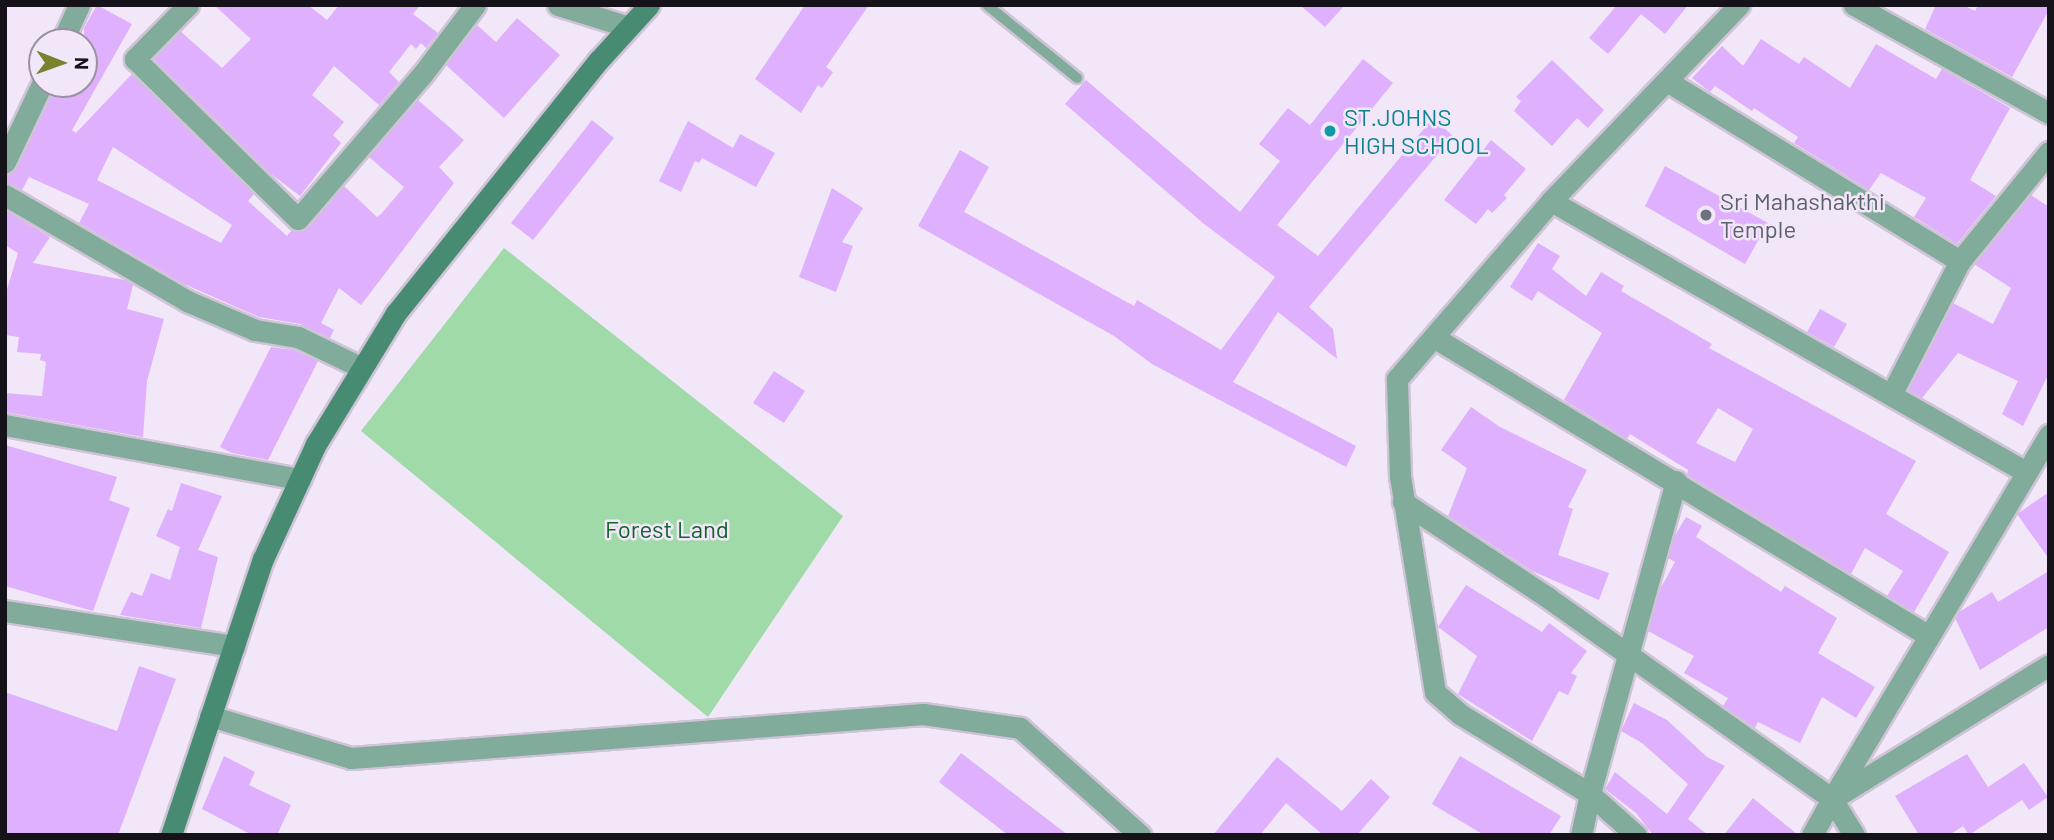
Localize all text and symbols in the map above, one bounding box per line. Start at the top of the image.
north arrow [28,28,98,98]
text: N [71,57,94,70]
place label: ST.JOHNS HIGH SCHOOL [1344,103,1489,159]
marker: ST.JOHNS HIGH SCHOOL [1322,123,1338,139]
place label: Sri Mahashakthi Temple [1720,187,1885,243]
marker: Sri Mahashakthi Temple [1698,207,1714,223]
park label: Forest Land [605,515,729,543]

